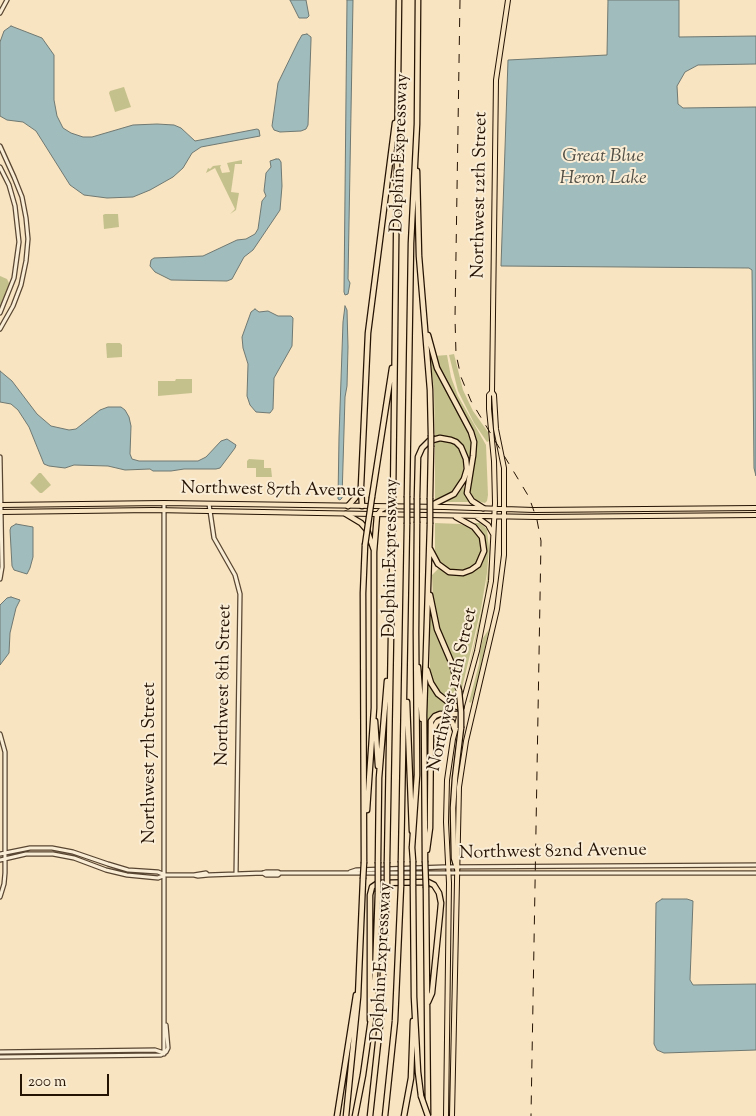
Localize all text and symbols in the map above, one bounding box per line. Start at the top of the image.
street label: Dolphin Expressway [387,73,415,233]
street label: Northwest 12th Street [469,111,493,279]
water label: Great Blue Heron Lake [559,147,647,191]
street label: Dolphin Expressway [380,478,404,638]
street label: Northwest 87th Avenue [181,479,365,503]
street label: Northwest 8th Street [213,604,237,766]
street label: Northwest 12th Street [425,606,483,774]
street label: Northwest 7th Street [140,682,162,844]
street label: Northwest 82nd Avenue [459,841,647,865]
street label: Dolphin Expressway [368,882,398,1042]
scale bar [22,1064,111,1096]
text: 200 m [28,1072,67,1093]

